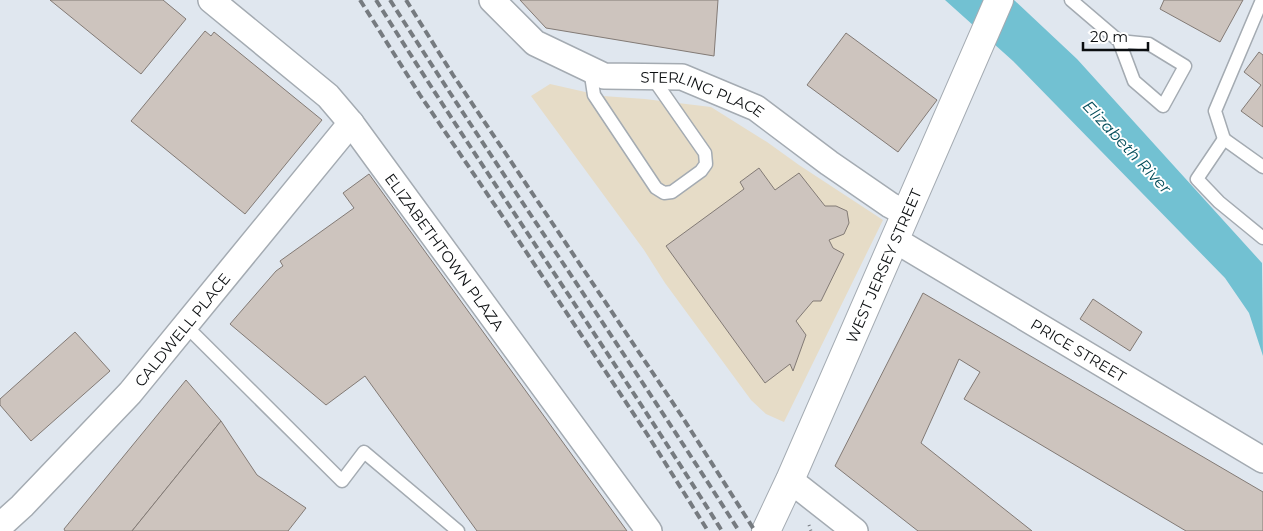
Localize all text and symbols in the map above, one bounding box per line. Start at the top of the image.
scale bar [1083,20,1148,52]
text: 20 m [1090,27,1128,46]
street label: STERLING PLACE [640,67,769,121]
water label: Elizabeth River [1079,96,1175,198]
street label: ELIZABETHTOWN PLAZA [381,169,509,334]
street label: WEST JERSEY STREET [841,185,925,346]
street label: CALDWELL PLACE [130,269,234,390]
street label: PRICE STREET [1027,314,1130,386]

